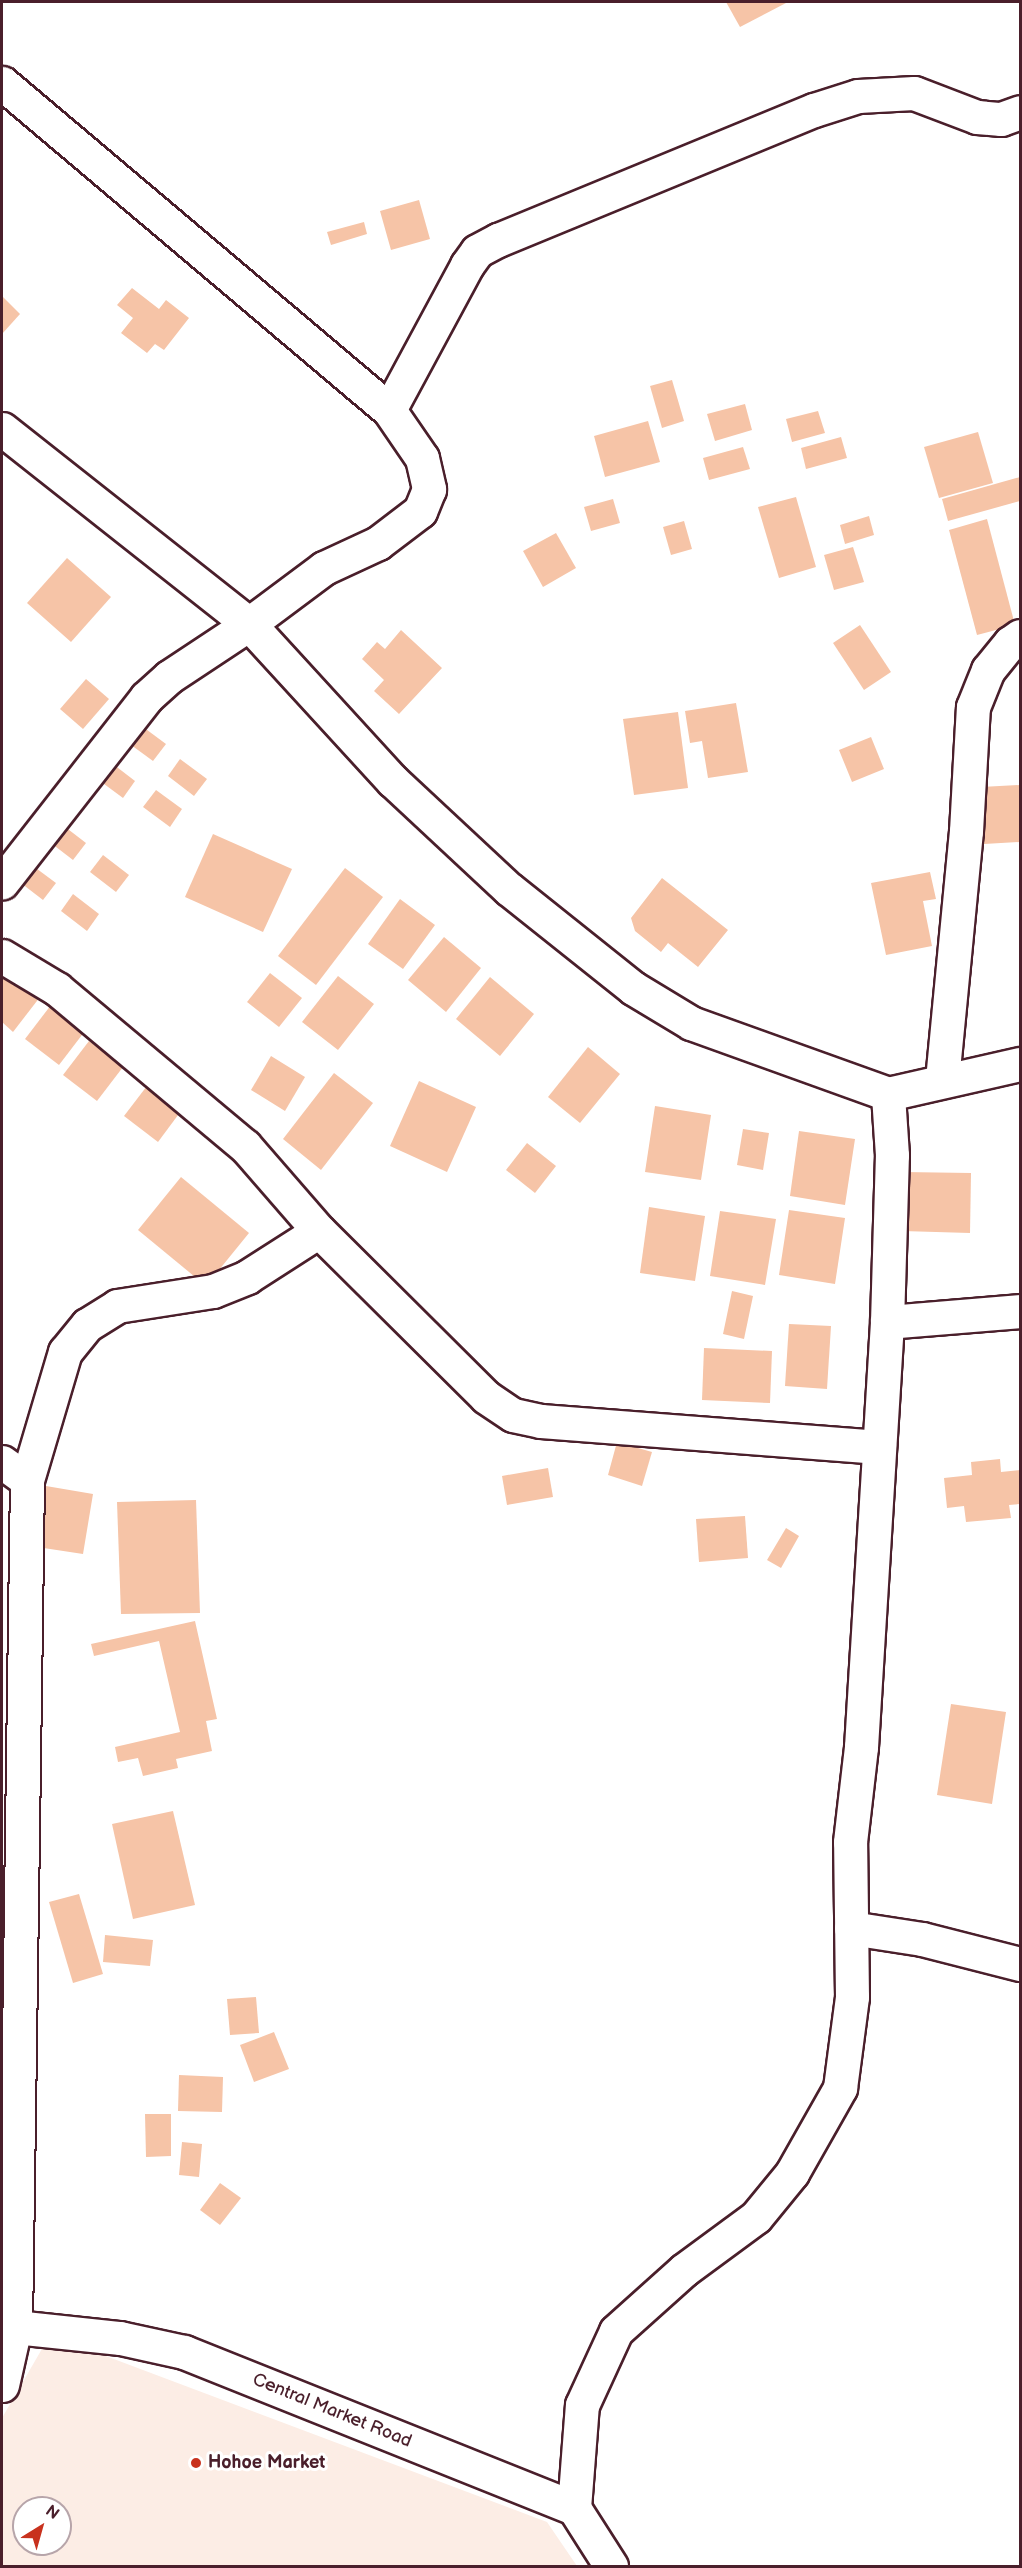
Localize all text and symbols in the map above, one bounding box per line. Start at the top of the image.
street label: Central Market Road [249,2369,415,2453]
place label: Hohoe Market [208,2452,325,2474]
marker: Hohoe Market [189,2456,203,2470]
north arrow [12,2496,72,2556]
text: N [41,2502,62,2524]

